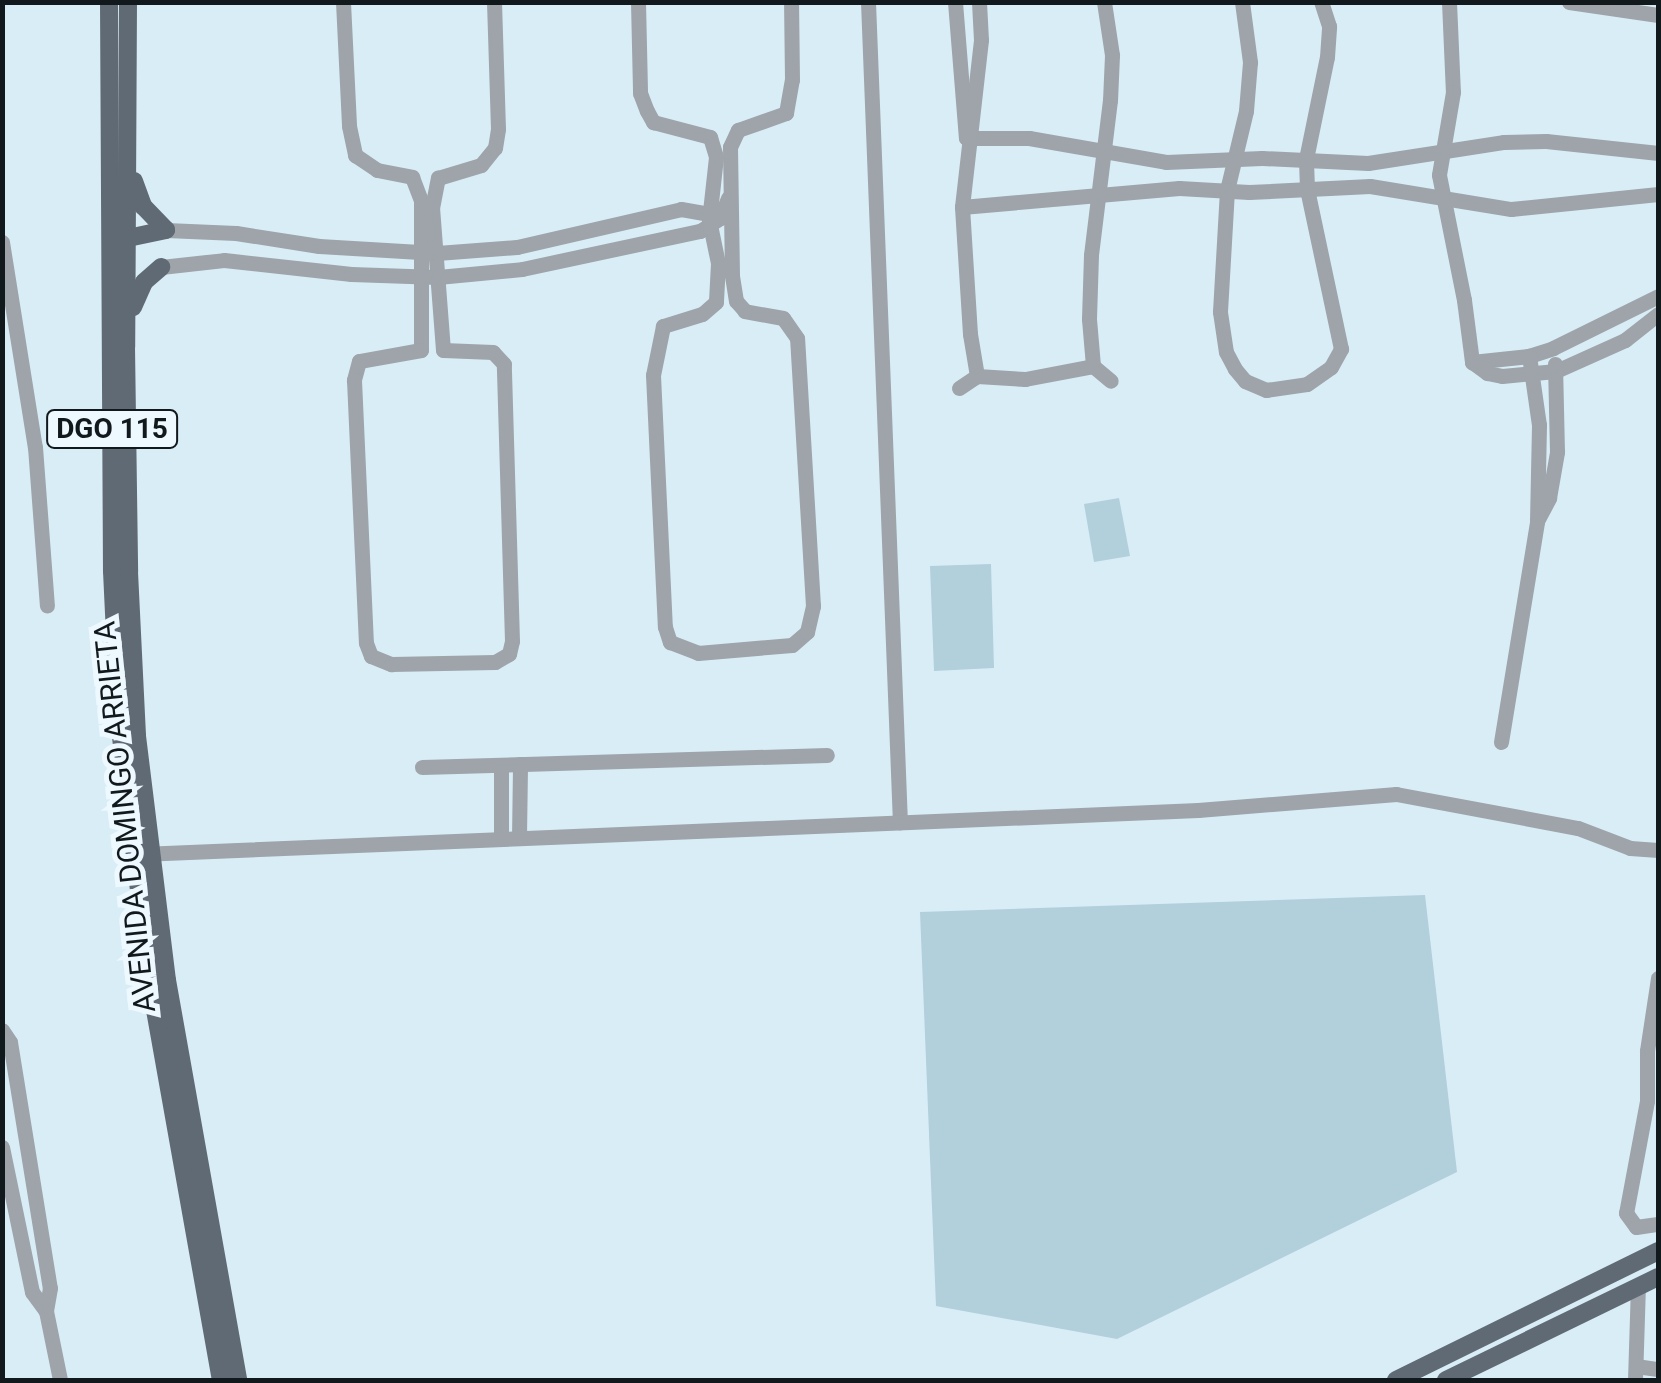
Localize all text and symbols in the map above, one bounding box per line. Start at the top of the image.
road number: DGO 115 [44,406,180,452]
street label: AVENIDA DOMINGO ARRIETA [87,620,163,1014]

